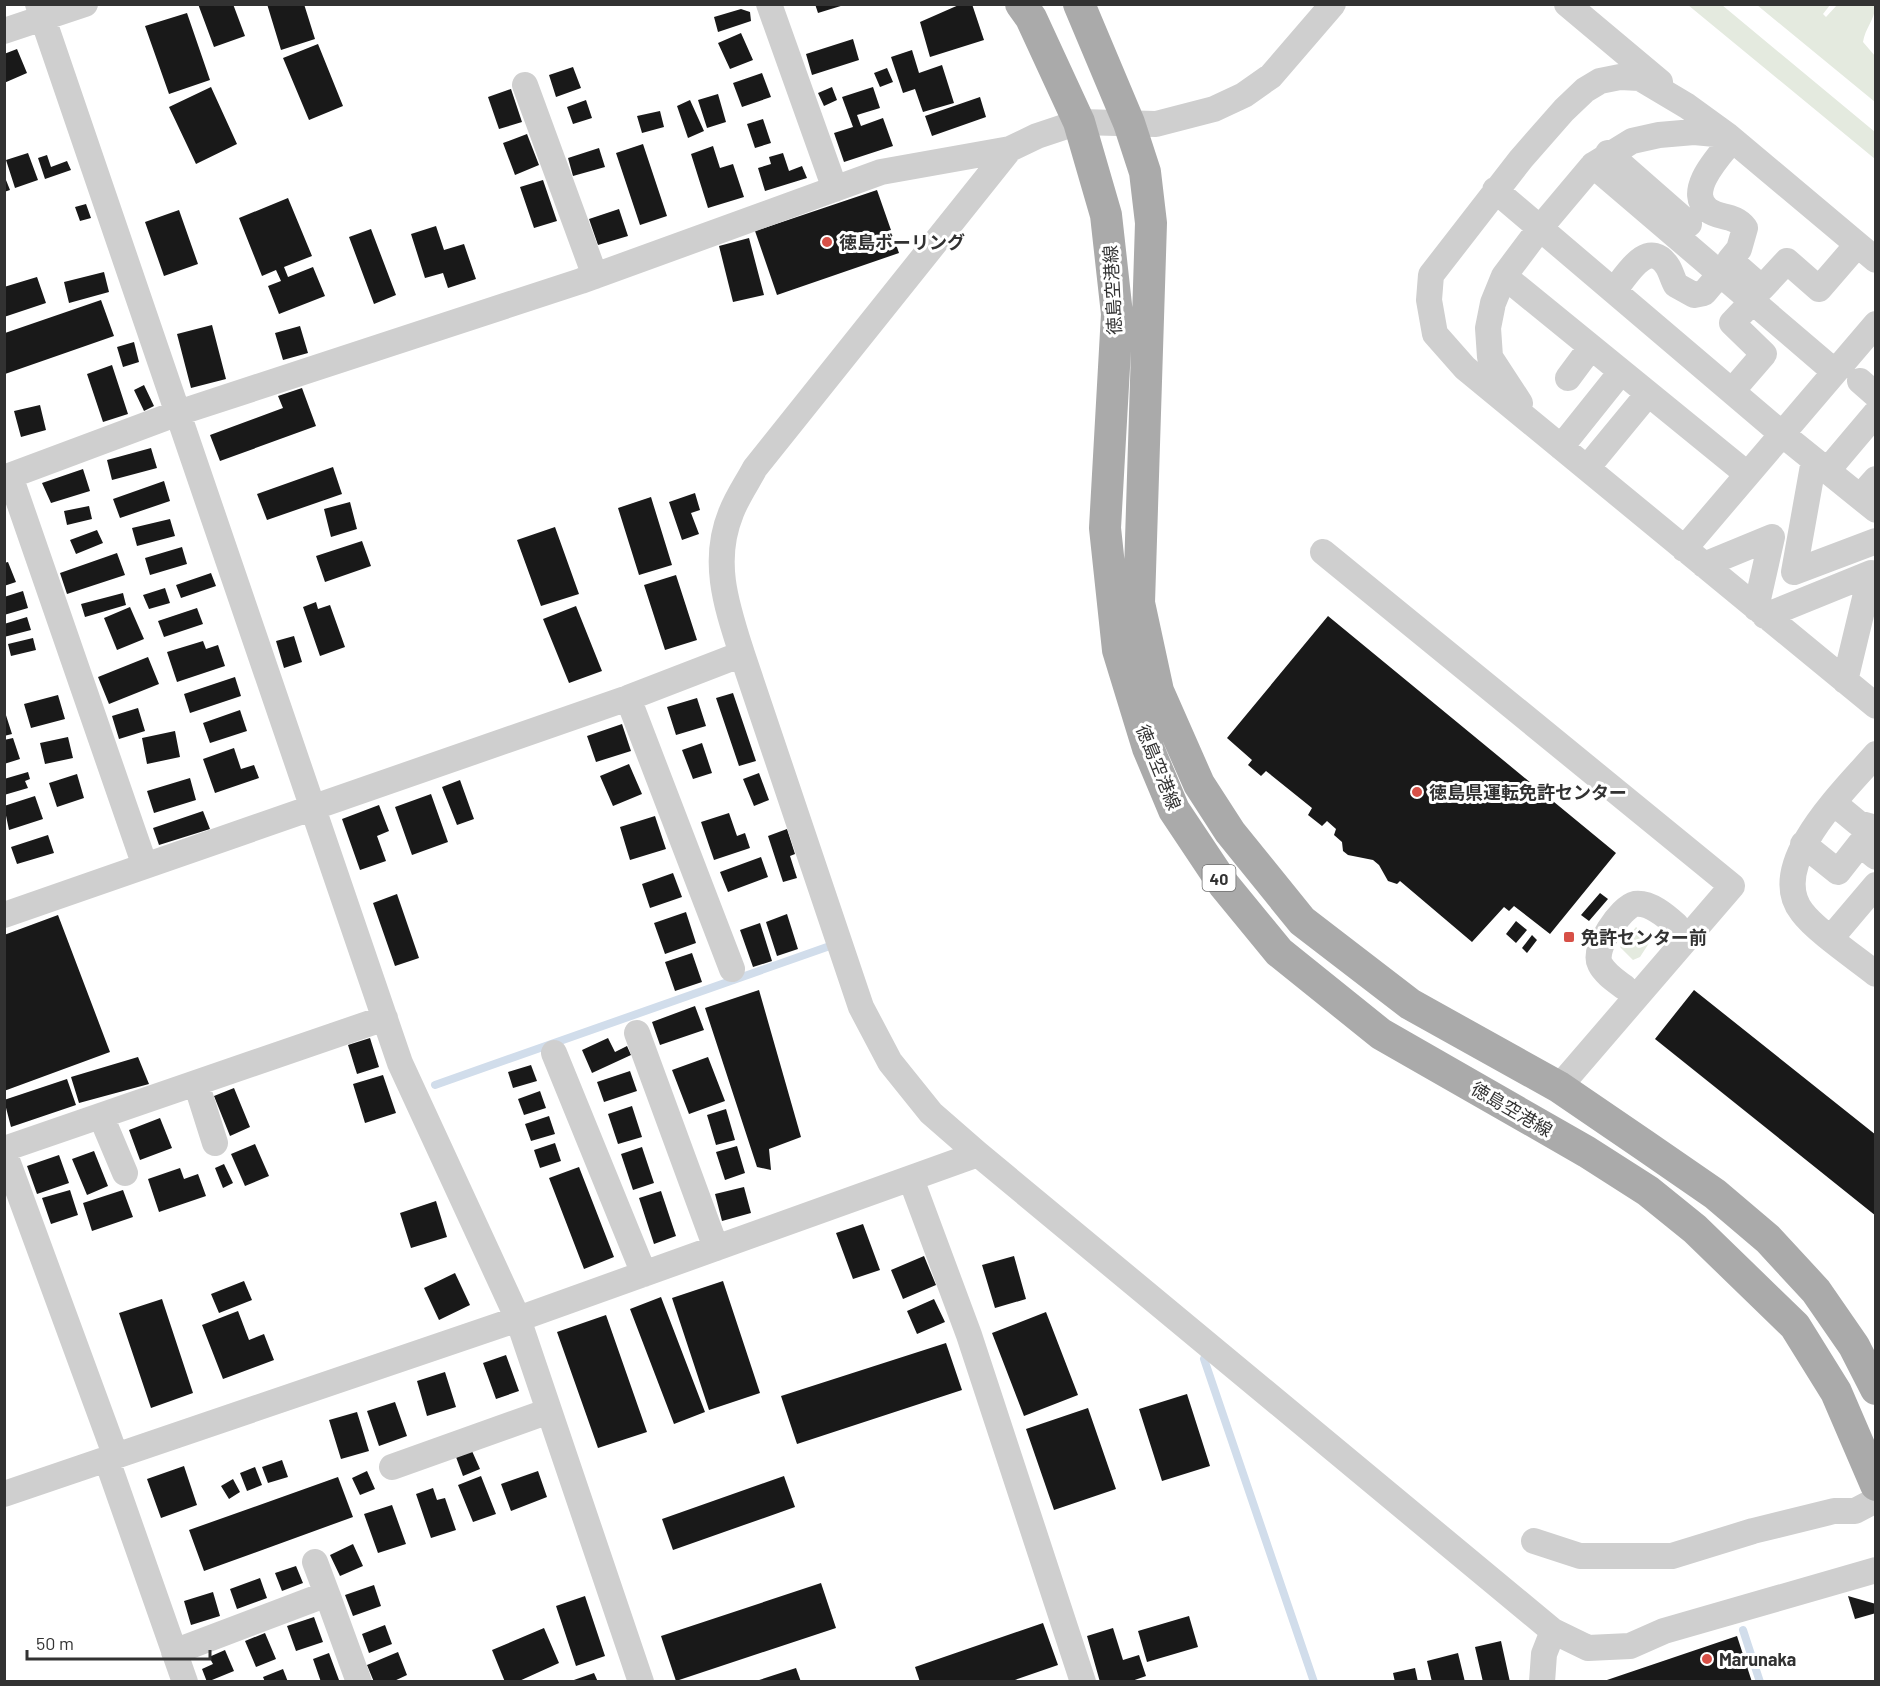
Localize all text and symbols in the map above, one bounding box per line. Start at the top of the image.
place label: 徳島ボーリング [839,231,965,253]
marker: 徳島ボーリング [820,235,834,249]
street label: 徳島空港線 [1099,244,1125,336]
street label: 徳島空港線 [1132,721,1186,813]
place label: 徳島県運転免許センター [1429,781,1627,803]
marker: 徳島県運転免許センター [1410,785,1424,799]
road number: 40 [1202,865,1236,891]
place label: 免許センター前 [1581,926,1707,948]
marker: 免許センター前 [1562,930,1576,944]
street label: 徳島空港線 [1468,1077,1556,1141]
scale bar [27,1623,210,1661]
text: 50 m [36,1632,74,1654]
place label: Marunaka [1719,1648,1796,1670]
marker: Marunaka [1700,1652,1714,1666]

